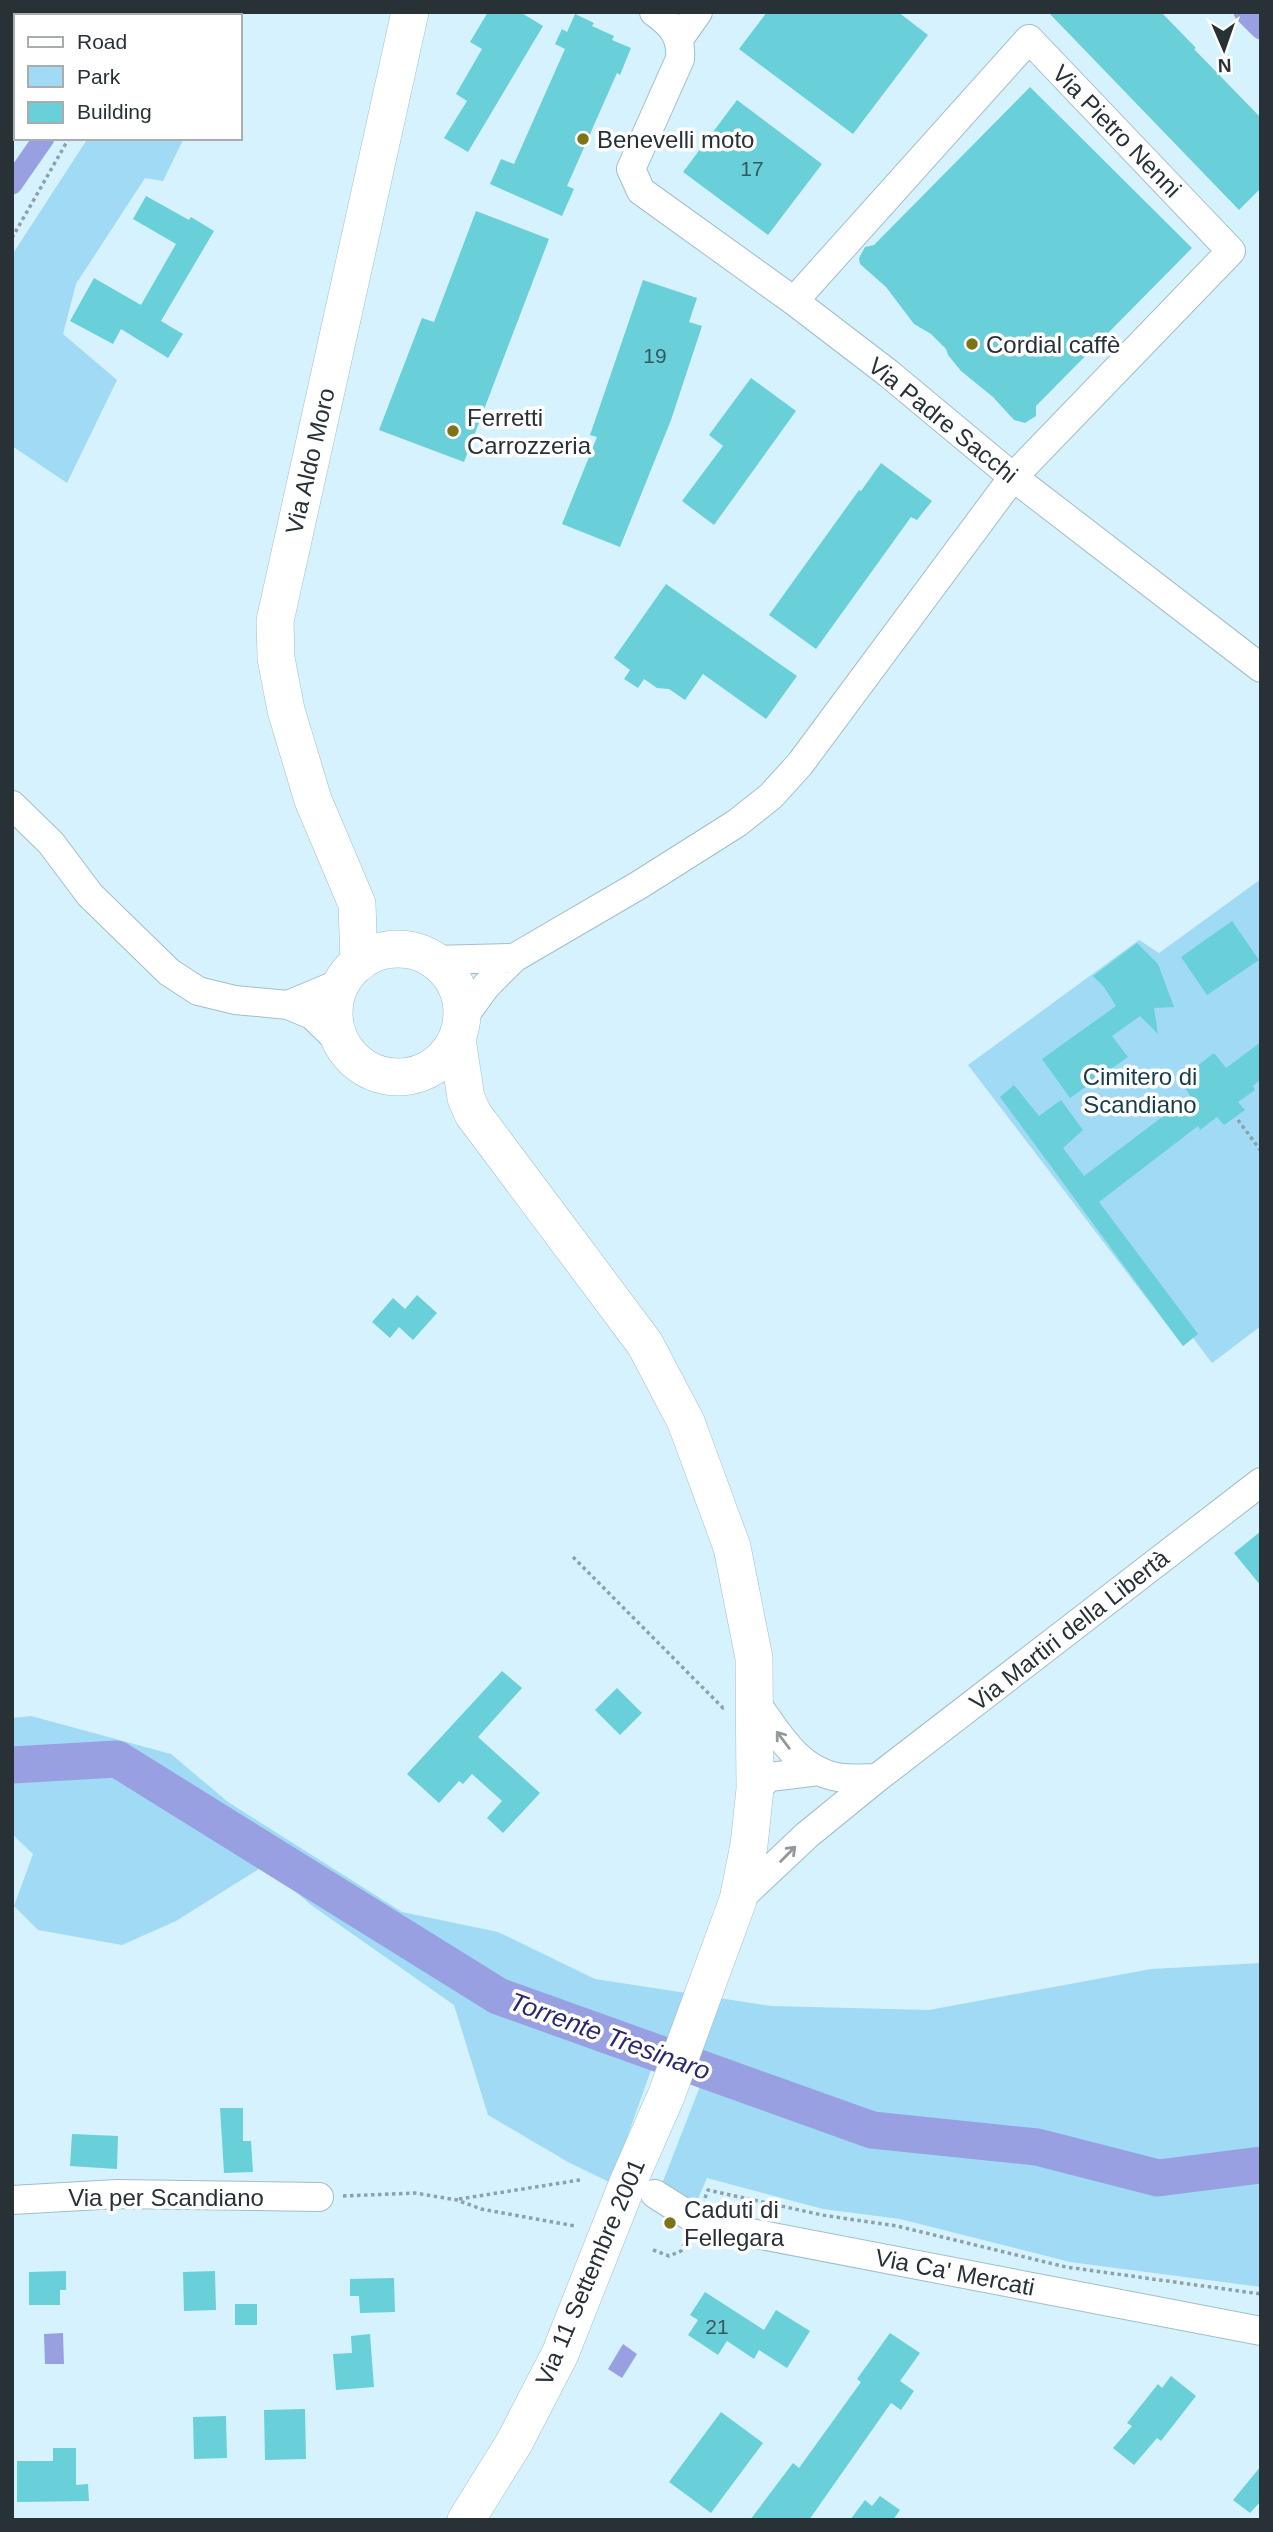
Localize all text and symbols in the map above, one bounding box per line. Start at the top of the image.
legend [14,14,242,140]
north arrow [1189,14,1259,84]
text: Road [77,30,127,53]
text: N [1217,55,1232,76]
street label: Via Pietro Nenni [1047,59,1187,203]
text: Park [77,65,121,88]
text: Building [77,100,152,123]
place label: Benevelli moto [597,126,754,153]
marker: Benevelli moto [575,131,591,147]
house number: 17 [740,157,764,180]
place label: Cordial caffè [986,331,1120,358]
marker: Cordial caffè [964,336,980,352]
house number: 19 [643,344,667,367]
street label: Via Padre Sacchi [863,352,1023,488]
street label: Via Aldo Moro [280,385,340,537]
place label: Ferretti Carrozzeria [467,404,592,459]
marker: Ferretti Carrozzeria [445,423,461,439]
park label: Cimitero di Scandiano [1083,1063,1197,1118]
street label: Via Martiri della Libertà [964,1544,1174,1716]
one-way arrow [776,1732,791,1750]
one-way arrow [779,1845,796,1862]
water label: Torrente Tresinaro [506,1986,714,2086]
street label: Via 11 Settembre 2001 [530,2155,650,2389]
street label: Via per Scandiano [68,2184,264,2211]
place label: Caduti di Fellegara [684,2196,785,2251]
marker: Caduti di Fellegara [662,2215,678,2231]
street label: Via Ca' Mercati [873,2243,1037,2301]
house number: 21 [705,2315,729,2338]

